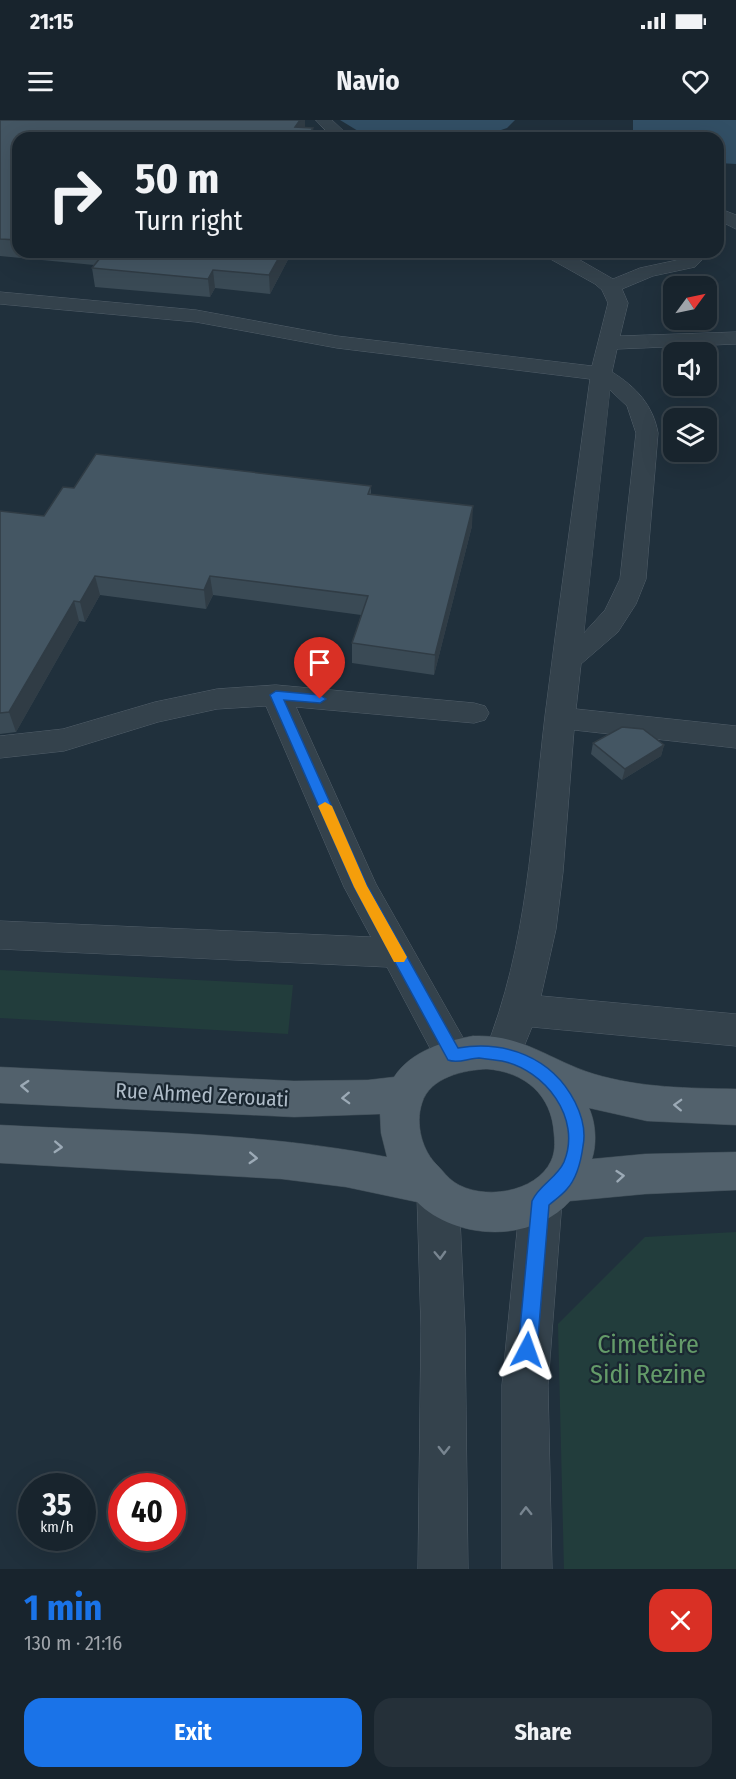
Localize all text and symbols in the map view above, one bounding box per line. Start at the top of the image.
text: 21:15 [30,8,74,35]
icon: menu [24,65,57,98]
text: Navio [336,65,400,97]
icon: heart [679,65,712,98]
text: 50 m [135,154,219,204]
icon: right [36,156,114,234]
text: Turn right [135,205,243,237]
north arrow [663,276,717,330]
map controls [663,276,717,462]
button: sound [663,342,717,396]
button: layers [663,408,717,462]
pin [294,637,345,699]
icon: arrive [303,646,336,679]
street label: Rue Ahmed Zerouati [115,1077,289,1113]
one-way arrow [20,1080,29,1093]
one-way arrow [341,1092,350,1105]
one-way arrow [673,1099,682,1112]
one-way arrow [54,1141,63,1154]
one-way arrow [249,1152,258,1165]
one-way arrow [616,1170,625,1183]
one-way arrow [434,1250,447,1259]
position arrow [495,1318,559,1382]
park label: Cimetière Sidi Rezine [590,1329,706,1390]
one-way arrow [438,1445,450,1454]
speed limit sign: 40 [108,1473,186,1551]
text: 35 [43,1487,71,1523]
one-way arrow [520,1506,532,1515]
text: km/h [40,1518,74,1536]
text: 1 min [24,1586,102,1630]
button: close [649,1589,712,1652]
text: 130 m · 21:16 [24,1631,122,1655]
button: Exit [24,1698,362,1767]
button: Share [374,1698,712,1767]

